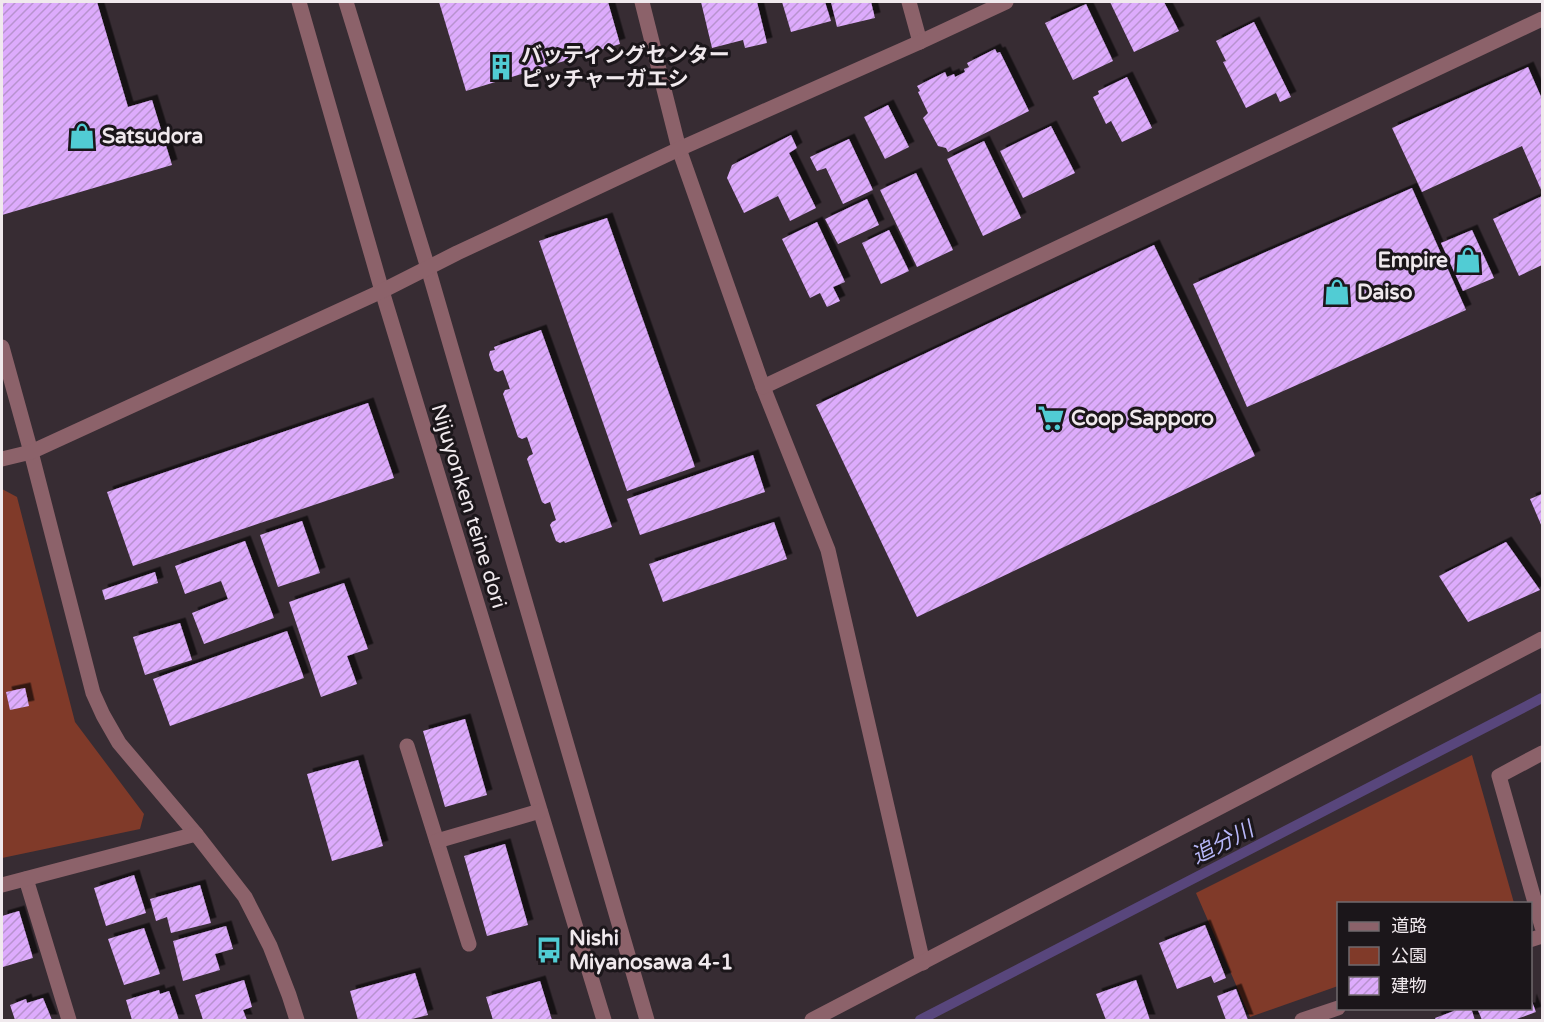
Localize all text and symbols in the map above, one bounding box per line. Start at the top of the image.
place label: バッティングセンター ピッチャーガエシ [521,43,730,92]
building icon: バッティングセンター ピッチャーガエシ [486,52,516,82]
shop icon: Satsudora [67,121,97,151]
place label: Satsudora [102,124,203,149]
shop icon: Empire [1453,245,1483,275]
place label: Empire [1377,248,1448,273]
shop icon: Daiso [1322,277,1352,307]
place label: Daiso [1357,280,1413,305]
street label: Nijuyonken teine dori [426,401,512,611]
supermarket icon: Coop Sapporo [1036,403,1066,433]
place label: Coop Sapporo [1071,406,1214,431]
water label: 追分川 [1187,815,1260,869]
legend [1337,902,1532,1010]
text: 道路 [1391,915,1427,937]
place label: Nishi Miyanosawa 4-1 [569,926,733,975]
bus stop icon: Nishi Miyanosawa 4-1 [534,935,564,965]
text: 公園 [1391,945,1427,967]
text: 建物 [1391,975,1427,997]

